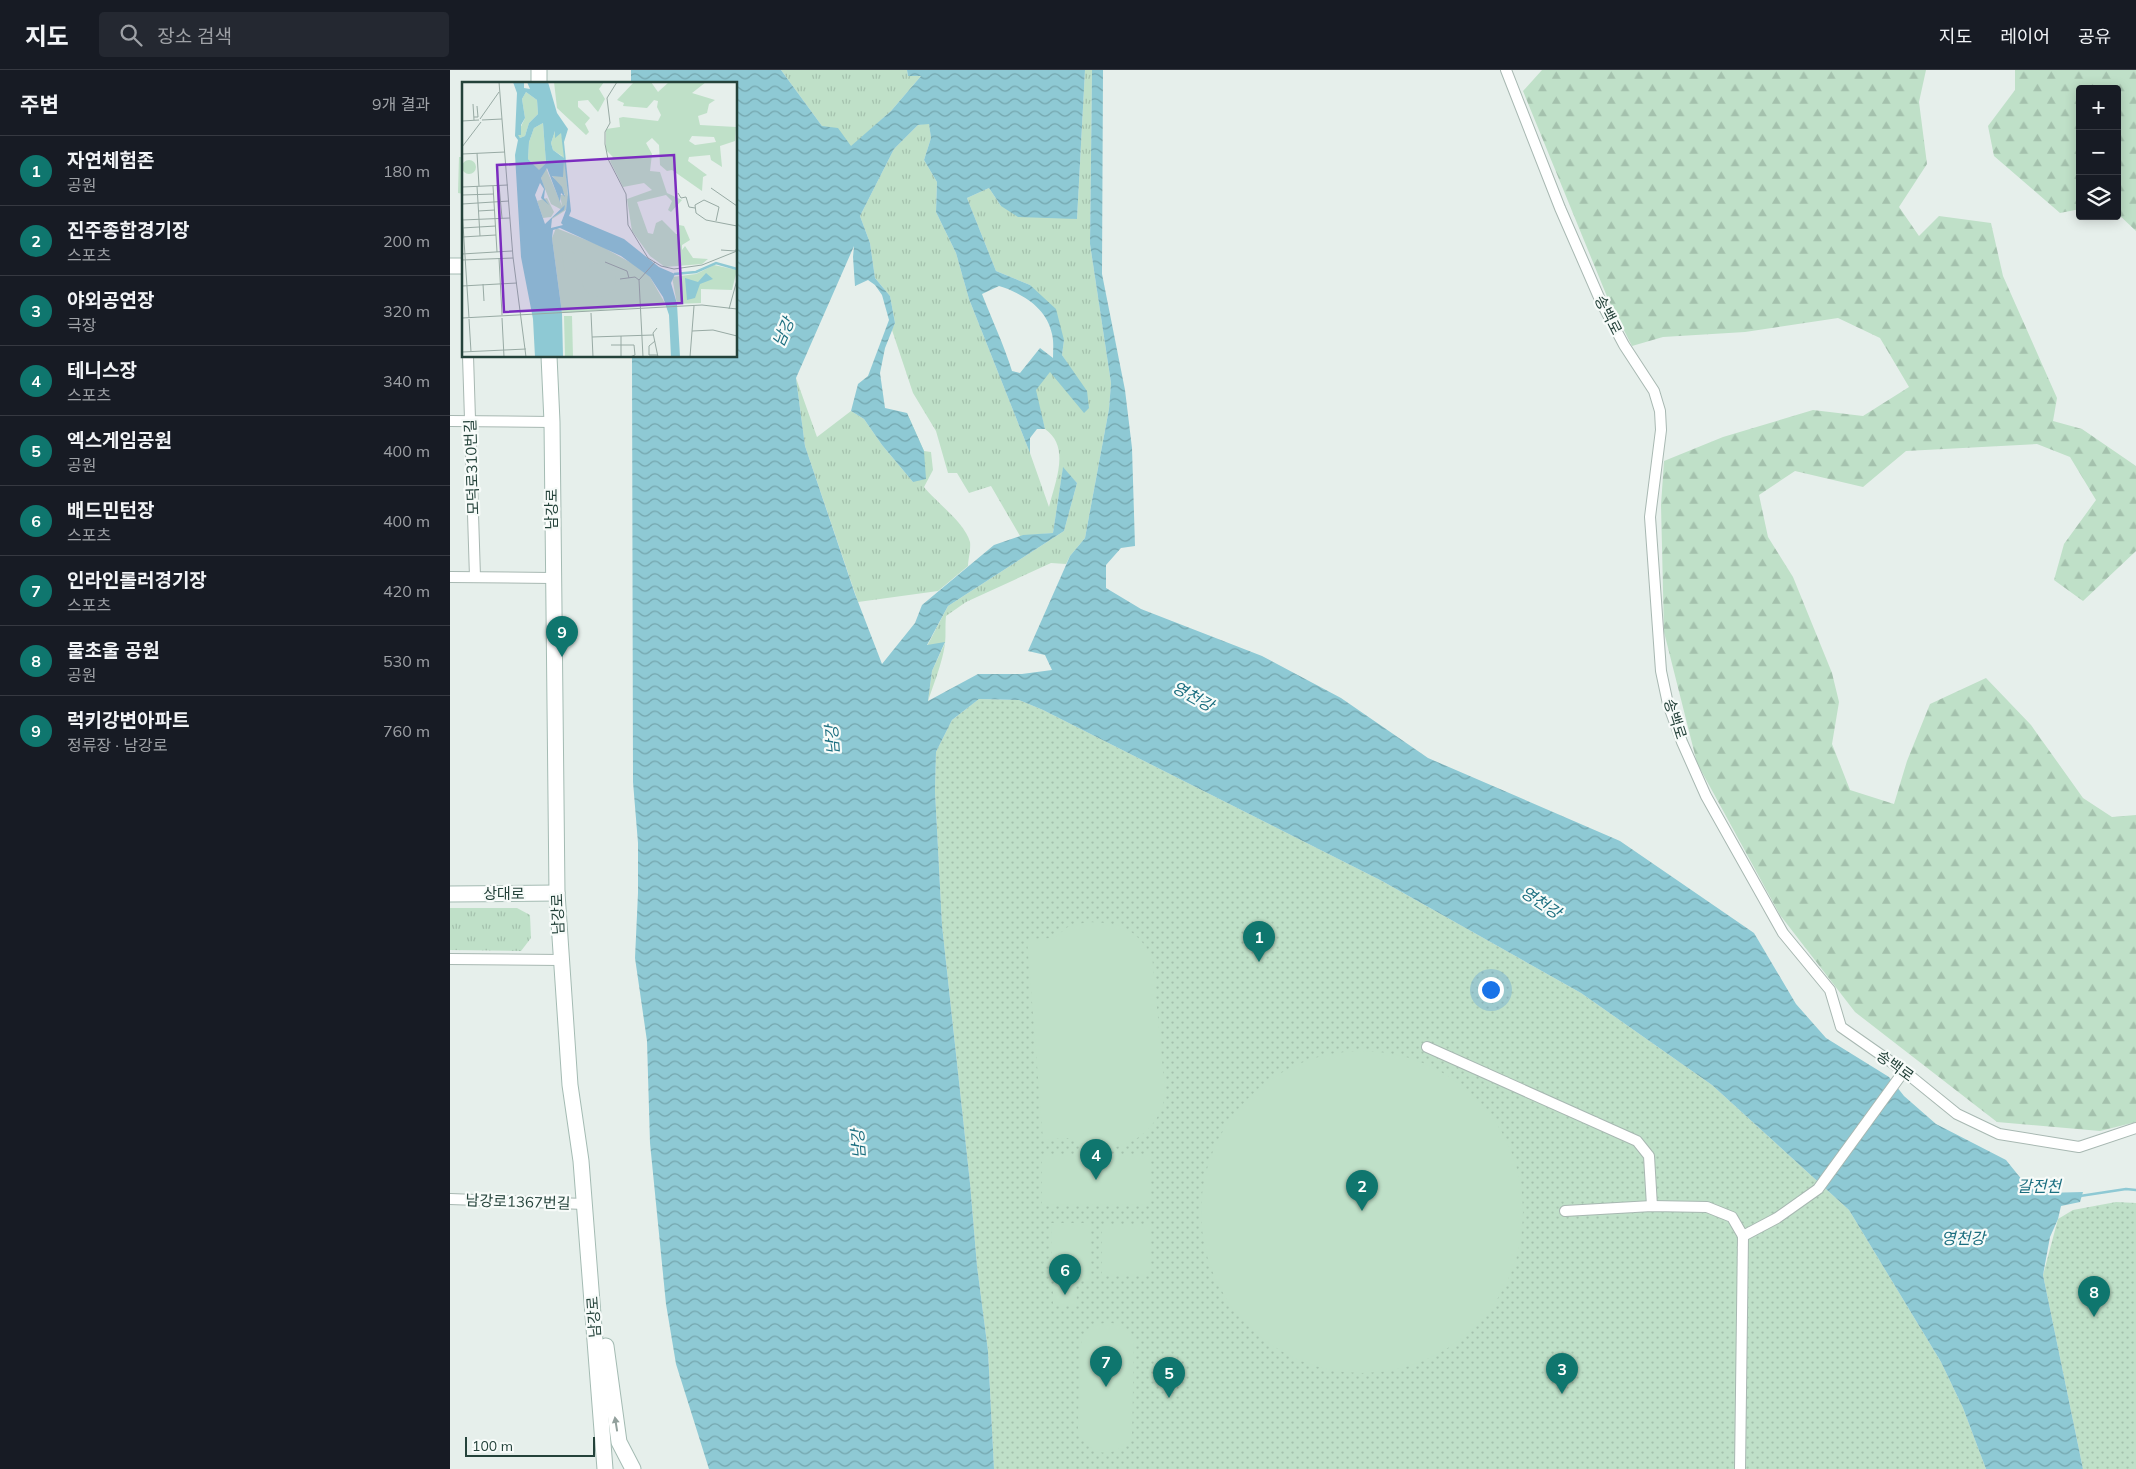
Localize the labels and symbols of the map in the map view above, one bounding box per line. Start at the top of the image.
inset map [462,82,738,358]
street label: 송백로 [1591,292,1626,338]
water label: 남강 [768,312,799,350]
street label: 모덕로310번길 [460,419,483,515]
street label: 남강로 [542,488,561,530]
pin: 9 [546,616,578,657]
water label: 영천강 [1169,677,1219,717]
street label: 송백로 [1660,696,1691,741]
water label: 남강 [821,722,843,755]
water label: 영천강 [1517,881,1567,924]
street label: 상대로 [483,884,525,903]
street label: 남강로 [547,893,568,935]
pin: 1 [1243,921,1275,962]
your location [1478,977,1504,1003]
street label: 송백로 [1873,1046,1918,1085]
water label: 남강 [847,1126,869,1159]
pin: 4 [1080,1139,1112,1180]
pin: 2 [1346,1170,1378,1211]
water label: 갈전천 [2017,1176,2063,1196]
street label: 남강로1367번길 [465,1190,571,1213]
water label: 영천강 [1941,1228,1987,1248]
pin: 6 [1049,1254,1081,1295]
pin: 8 [2078,1276,2110,1317]
street label: 남강로 [583,1296,604,1338]
pin: 7 [1090,1346,1122,1387]
pin: 3 [1546,1353,1578,1394]
pin: 5 [1153,1357,1185,1398]
one-way arrow [612,1416,620,1432]
scale bar [465,1434,595,1457]

